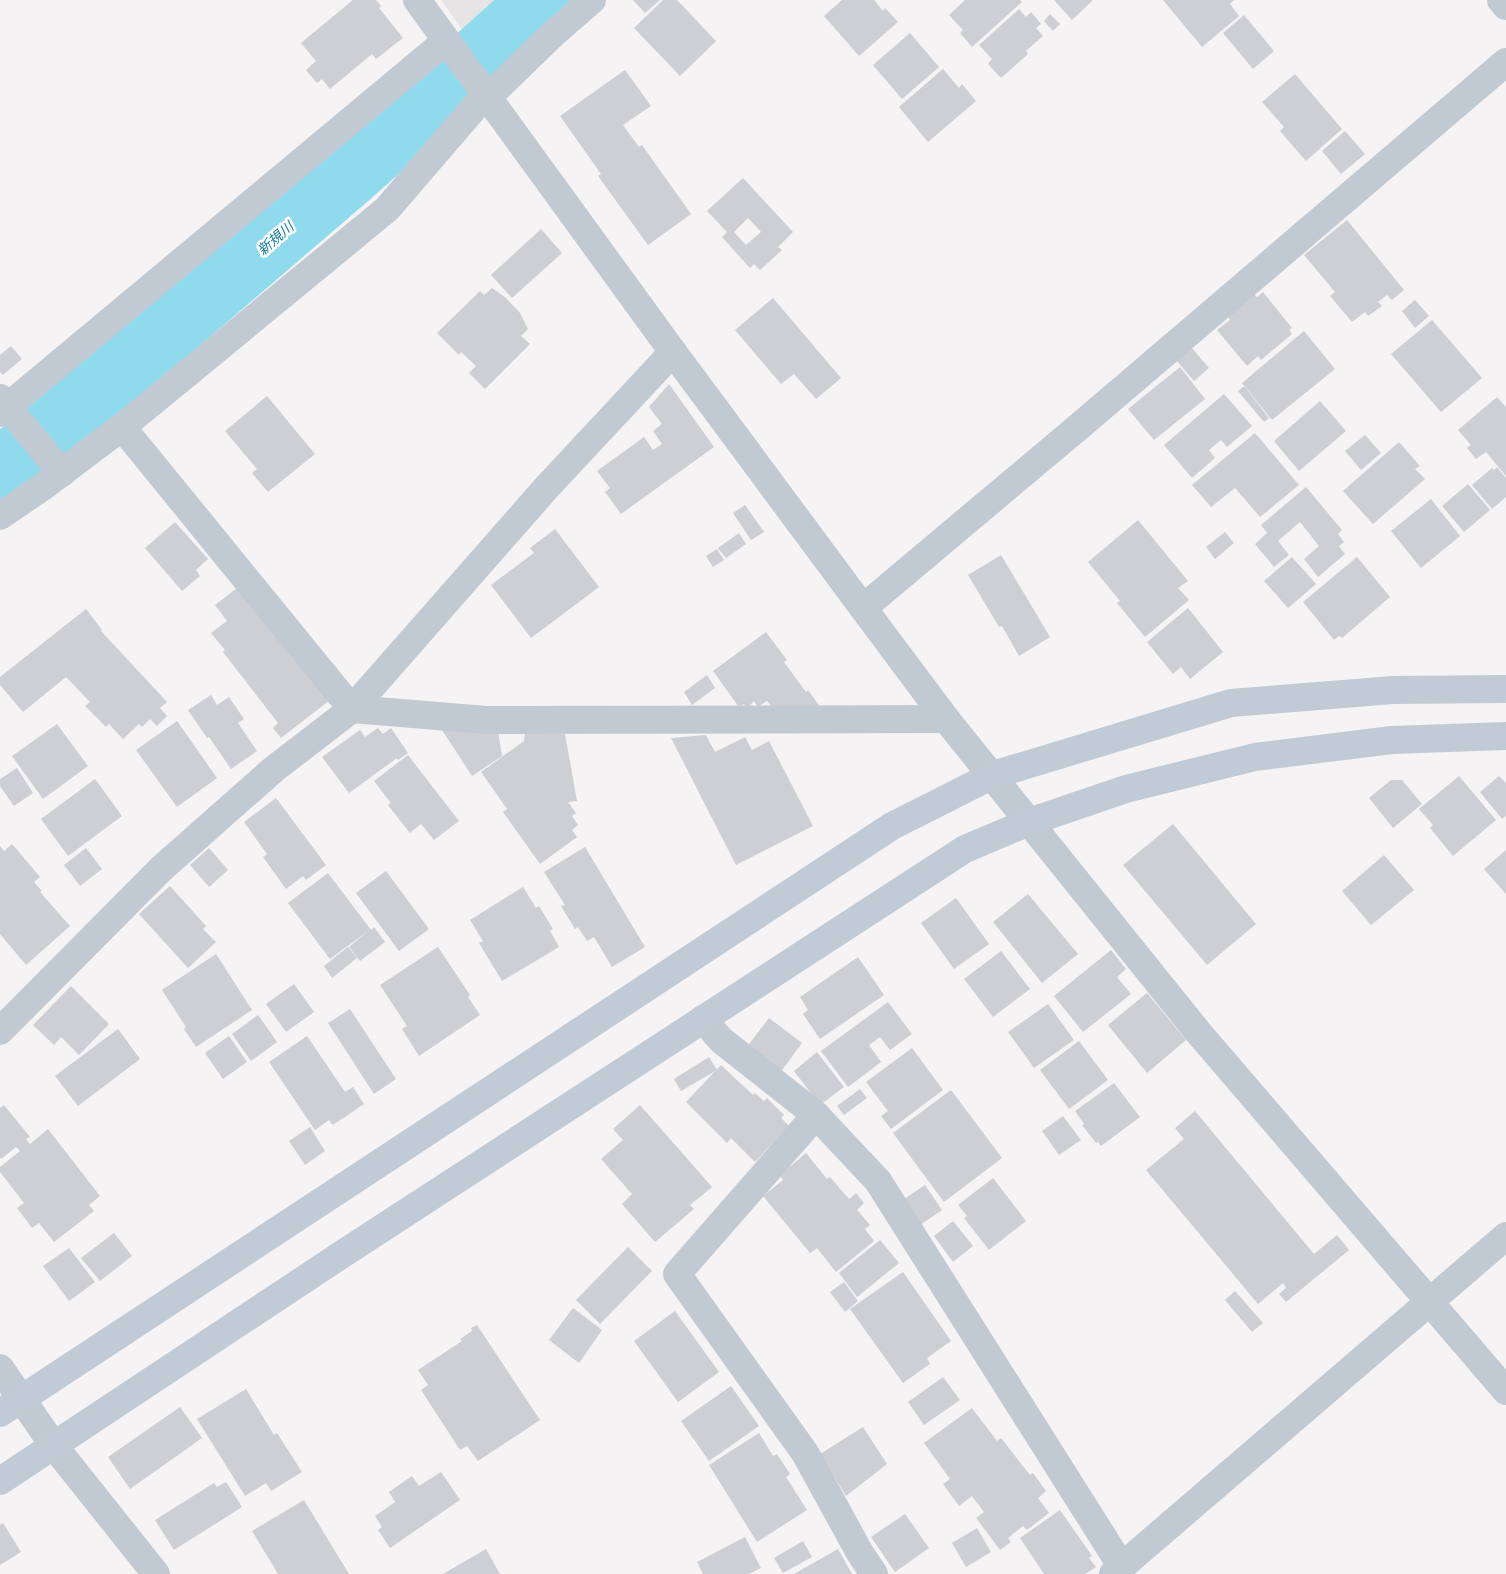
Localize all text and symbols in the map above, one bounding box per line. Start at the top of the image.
water label: 新規川 [254,216,298,258]

